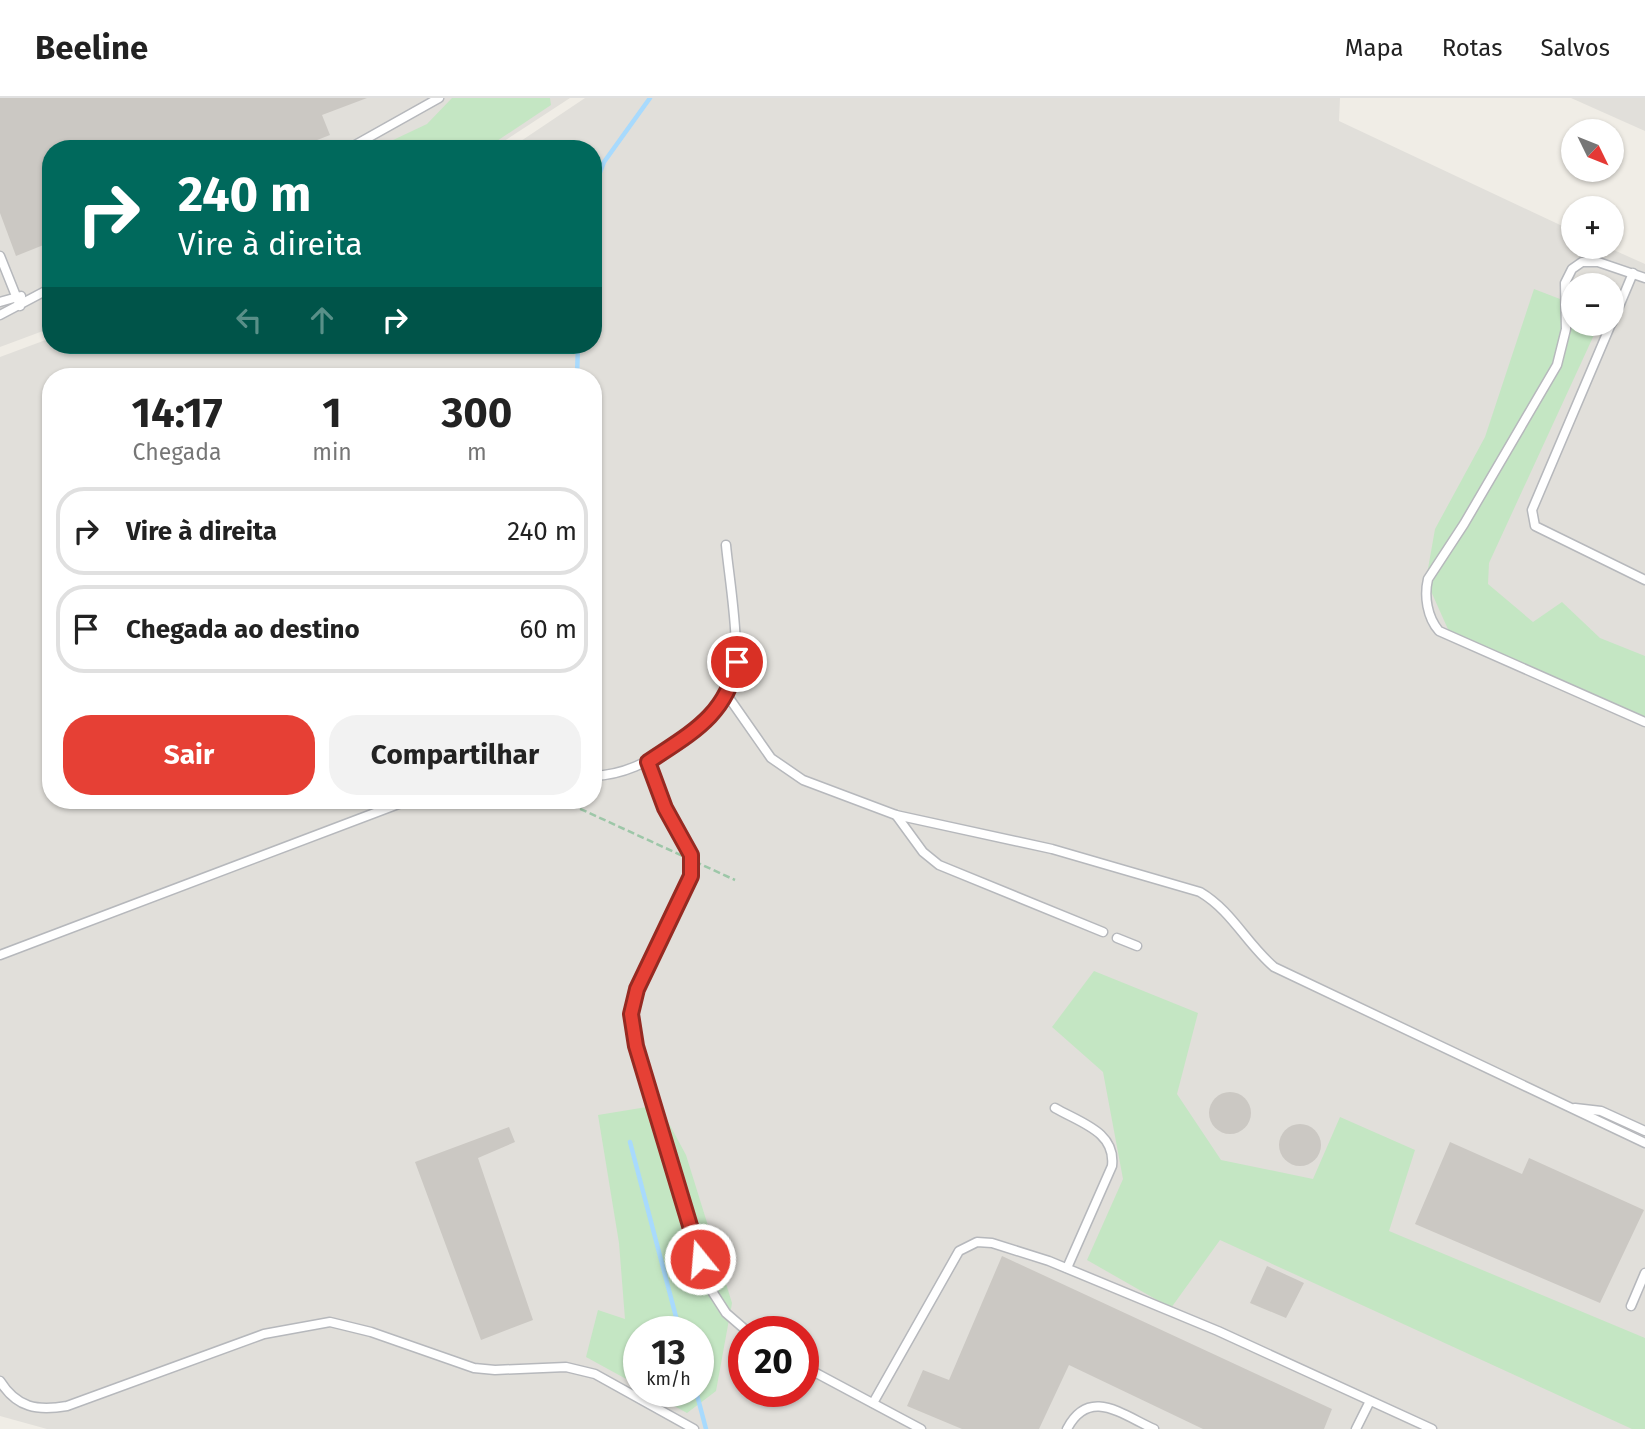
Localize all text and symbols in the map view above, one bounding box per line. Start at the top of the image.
text: Beeline [35,28,148,68]
text: Mapa [1345,34,1404,62]
text: Rotas [1442,34,1502,62]
text: Salvos [1540,34,1610,62]
north arrow [1561,119,1624,182]
map controls [1561,119,1624,336]
text: 240 m [178,165,311,224]
icon: right [63,168,154,259]
button: + [1561,196,1624,259]
text: Vire à direita [178,225,363,263]
button: − [1561,273,1624,336]
icon: left [230,301,268,339]
icon: ahead [303,301,341,339]
icon: right [376,301,414,339]
text: 14:17 [132,388,223,438]
text: 1 [322,388,342,438]
text: 300 [441,388,512,438]
text: Chegada [133,438,222,466]
text: min [312,438,352,466]
text: m [467,438,487,466]
icon: right [67,512,105,550]
text: Vire à direita [126,516,277,547]
text: 240 m [507,516,577,547]
icon: arrive [67,610,105,648]
text: Chegada ao destino [126,614,360,645]
text: 60 m [519,614,577,645]
pin [707,632,767,692]
icon: arrive [718,643,756,681]
button: Sair [63,715,315,795]
button: Compartilhar [329,715,581,795]
position arrow [663,1222,737,1296]
speed limit sign: 20 [728,1316,819,1407]
text: 13 [651,1331,686,1373]
text: km/h [646,1368,691,1390]

